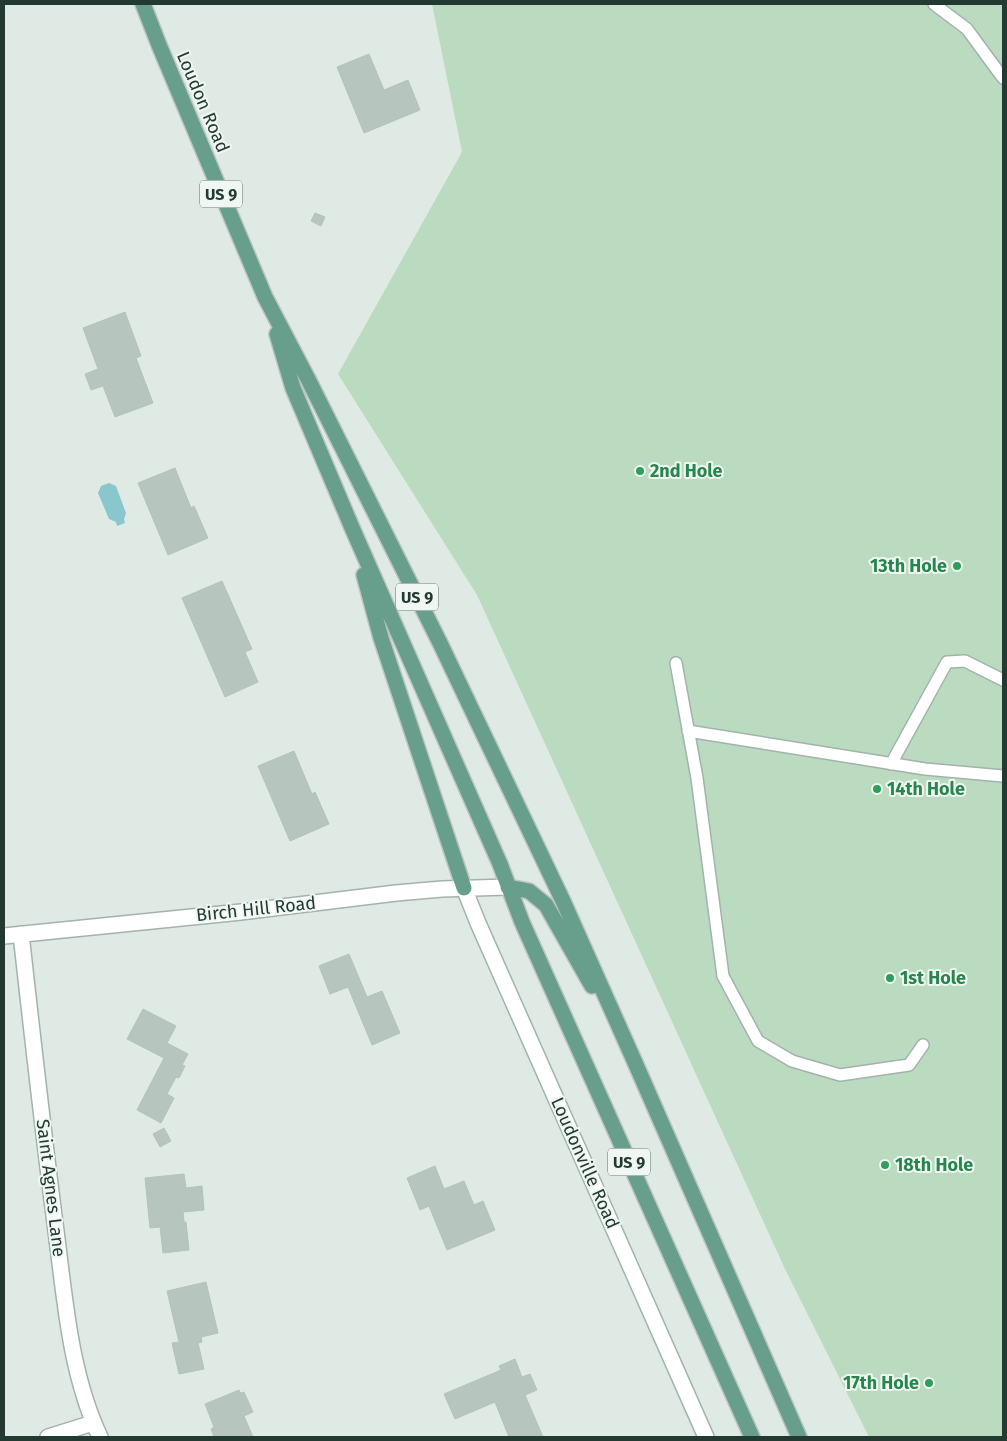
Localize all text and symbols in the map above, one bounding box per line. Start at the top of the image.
street label: Loudon Road [172,48,234,156]
road number: US 9 [200,180,242,208]
place label: 2nd Hole [650,460,723,482]
marker: 2nd Hole [634,465,646,477]
place label: 13th Hole [870,555,947,577]
marker: 13th Hole [951,560,963,572]
road number: US 9 [396,584,438,610]
place label: 14th Hole [887,778,965,800]
marker: 14th Hole [871,783,883,795]
street label: Birch Hill Road [195,892,317,926]
place label: 1st Hole [900,967,966,989]
marker: 1st Hole [884,972,896,984]
street label: Loudonville Road [546,1094,624,1232]
street label: Saint Agnes Lane [32,1118,70,1258]
road number: US 9 [608,1148,650,1176]
place label: 18th Hole [895,1154,973,1176]
marker: 18th Hole [879,1159,891,1171]
place label: 17th Hole [843,1372,919,1394]
marker: 17th Hole [923,1377,935,1389]

